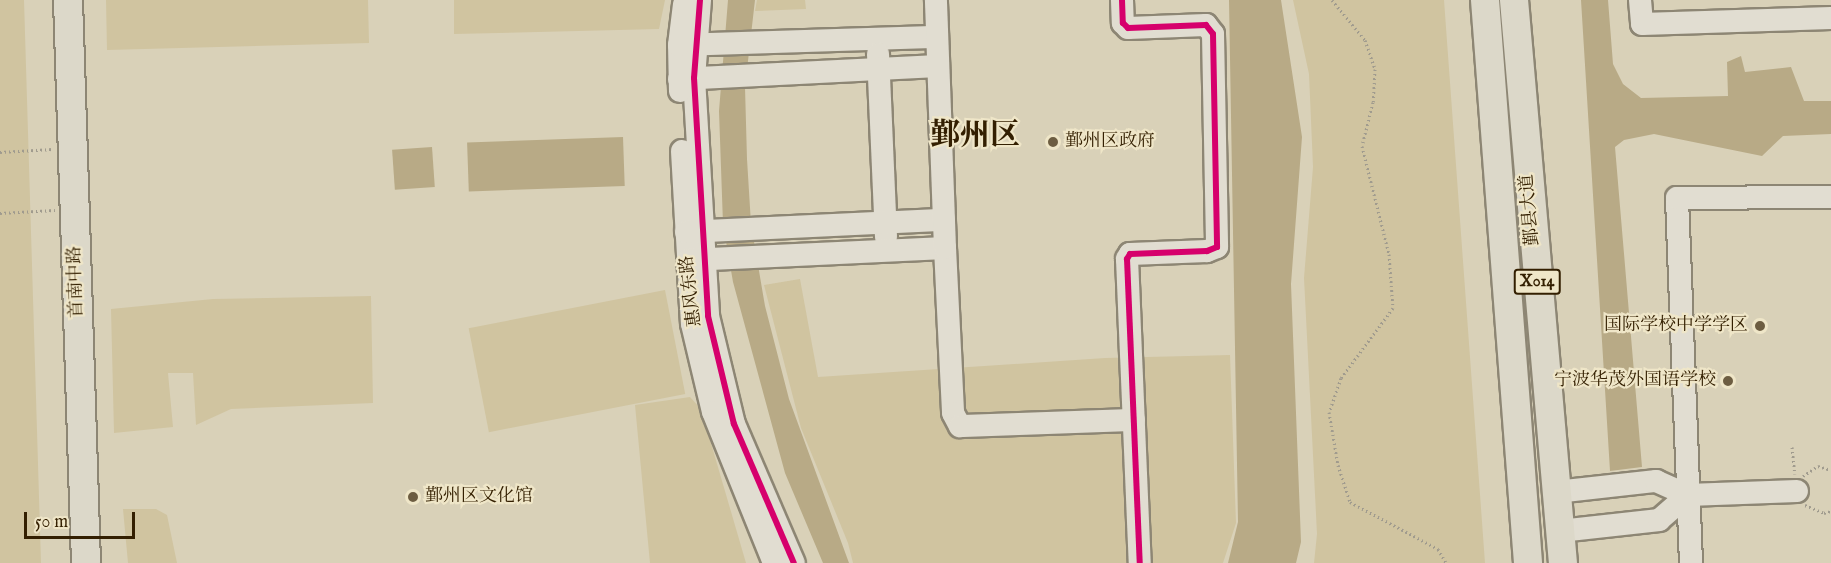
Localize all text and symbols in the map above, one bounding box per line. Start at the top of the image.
district label: 鄞州区 [930,118,1020,154]
place label: 鄞州区政府 [1065,131,1155,153]
marker: 鄞州区政府 [1046,135,1060,149]
street label: 鄞县大道 [1517,173,1545,247]
street label: 首南中路 [65,246,89,318]
street label: 惠风东路 [677,254,707,328]
road number: X014 [1513,269,1561,295]
place label: 国际学校中学学区 [1604,315,1748,337]
marker: 国际学校中学学区 [1753,319,1767,333]
place label: 宁波华茂外国语学校 [1554,370,1716,392]
marker: 宁波华茂外国语学校 [1721,374,1735,388]
place label: 鄞州区文化馆 [425,486,533,508]
marker: 鄞州区文化馆 [406,490,420,504]
scale bar [27,500,138,538]
text: 50 m [35,511,68,534]

